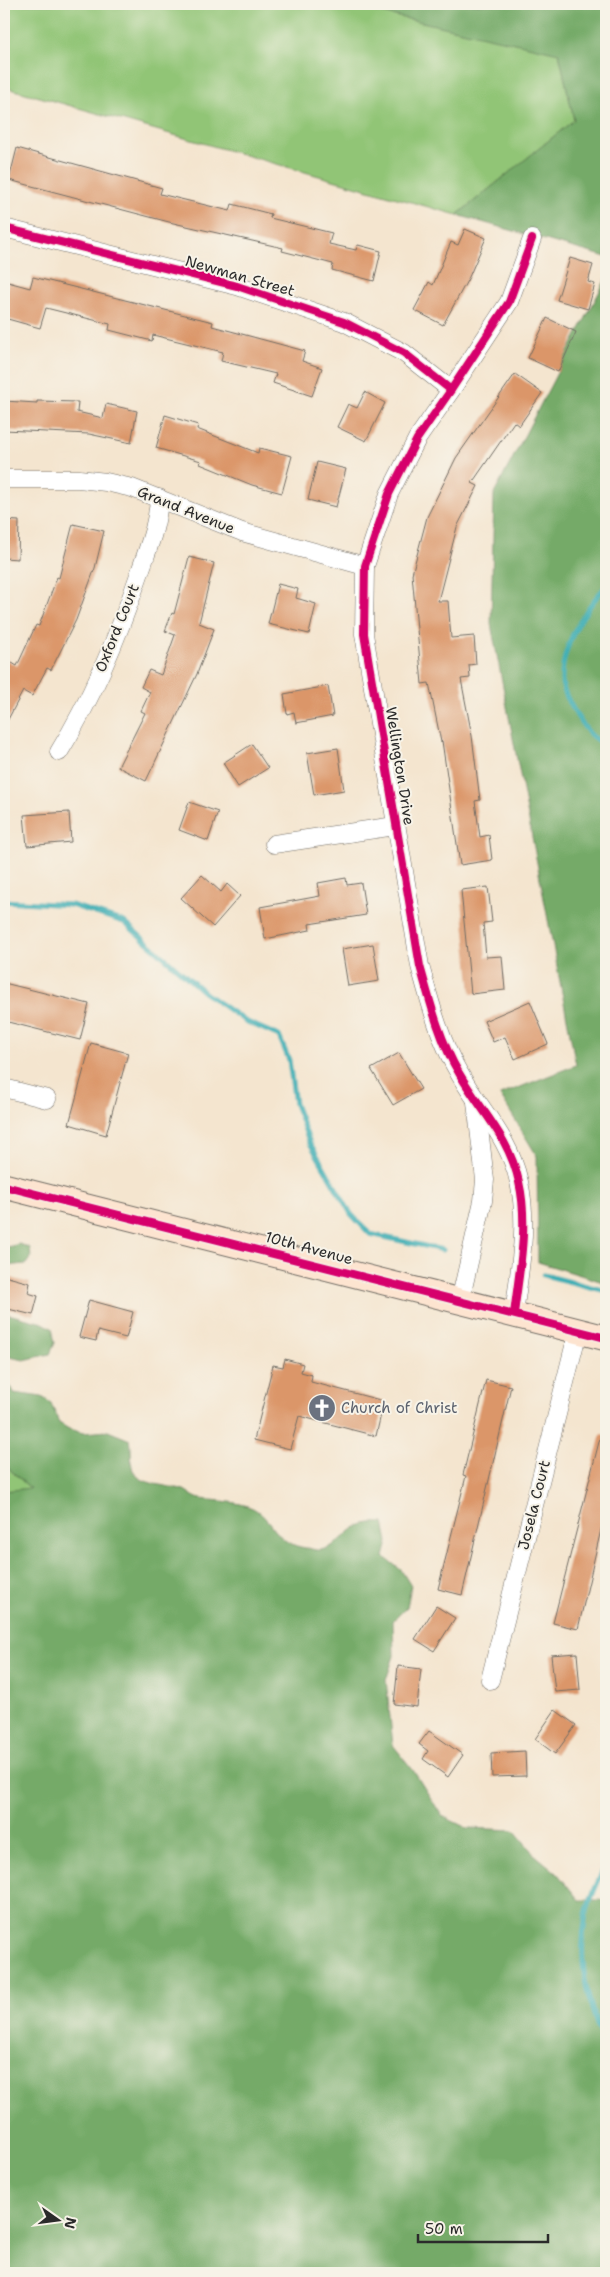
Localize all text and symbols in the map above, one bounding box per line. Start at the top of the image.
street label: Newman Street [183,251,297,301]
street label: Grand Avenue [134,481,238,539]
street label: Oxford Court [90,581,144,675]
street label: Wellington Drive [381,705,419,827]
street label: 10th Avenue [263,1227,355,1269]
church icon: Church of Christ [307,1393,337,1423]
place label: Church of Christ [341,1398,458,1418]
street label: Josela Court [513,1458,555,1552]
north arrow [32,2194,82,2244]
scale bar [418,2212,548,2244]
text: N [61,2216,81,2231]
text: 50 m [425,2219,463,2239]

